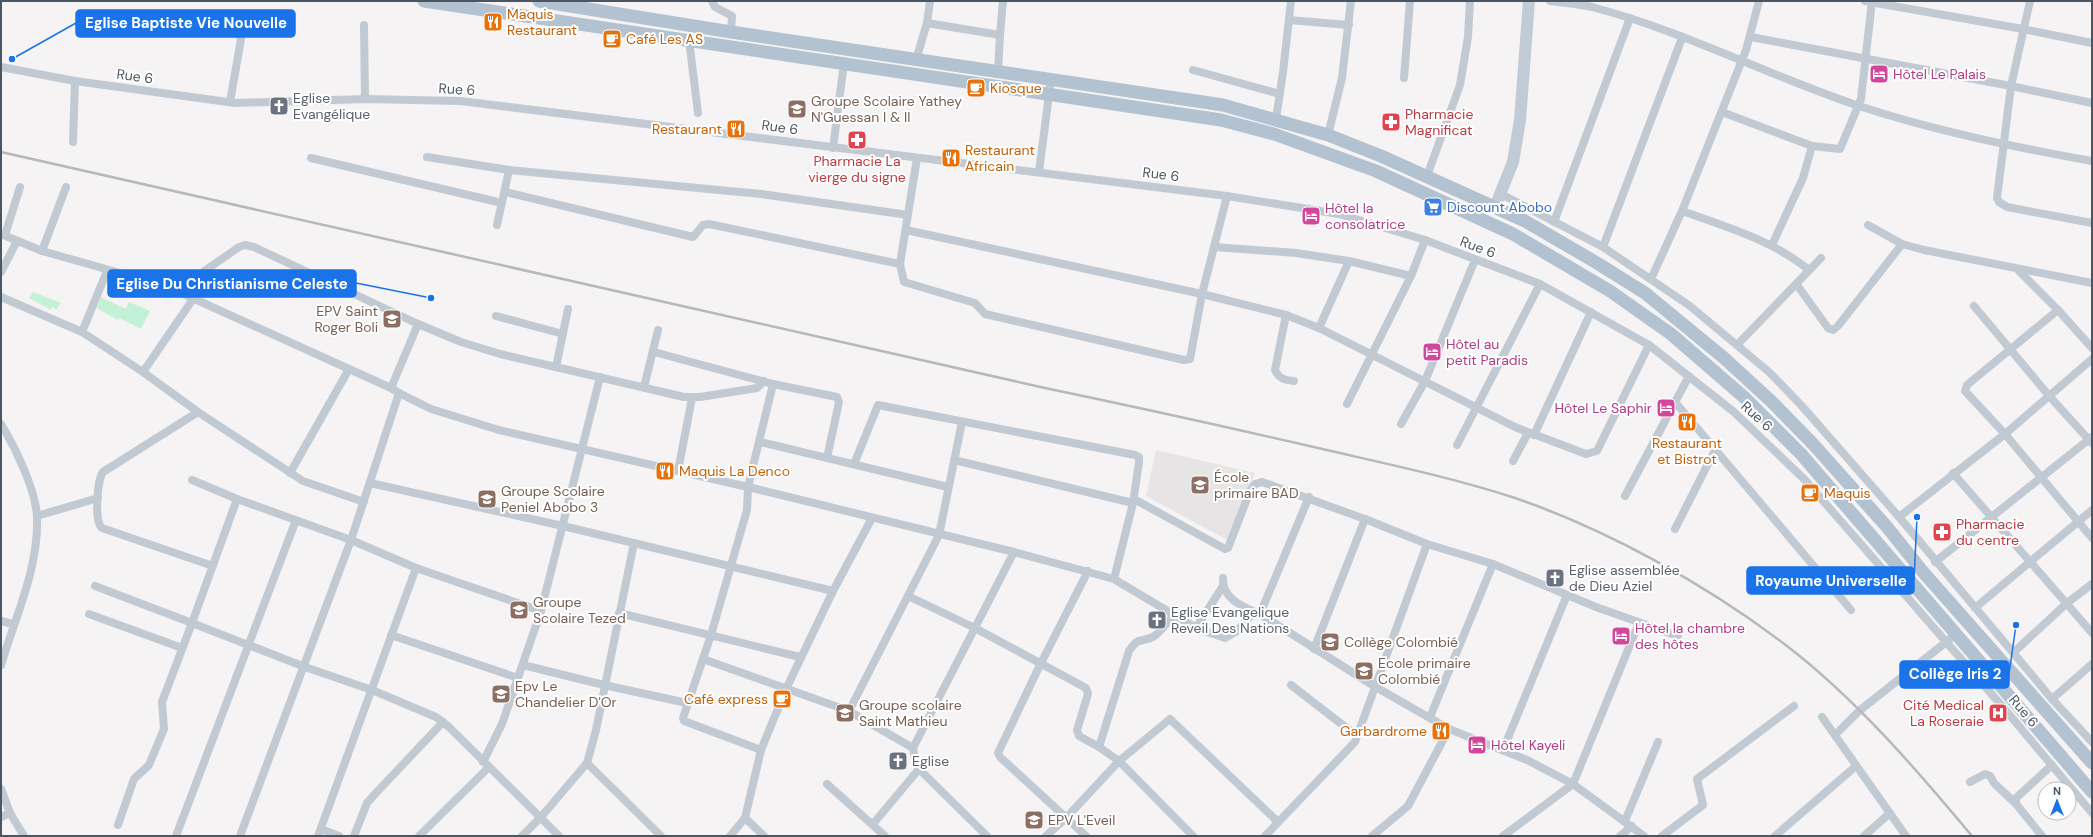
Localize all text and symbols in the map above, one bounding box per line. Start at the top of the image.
place label: Maquis Restaurant [507,5,577,39]
callout: Eglise Baptiste Vie Nouvelle [76,10,295,37]
restaurant icon: Maquis Restaurant [482,11,504,33]
text: Eglise Baptiste Vie Nouvelle [85,13,287,33]
cafe icon: Café Les AS [601,28,623,50]
place label: Café Les AS [626,30,703,48]
hotel icon: Hôtel Le Palais [1868,63,1890,85]
street label: Rue 6 [116,65,154,87]
place label: Hôtel Le Palais [1893,65,1986,83]
cafe icon: Kiosque [965,77,987,99]
street label: Rue 6 [438,79,476,99]
place label: Kiosque [990,79,1042,97]
place label: Eglise Evangélique [293,89,370,123]
place label: Groupe Scolaire Yathey N'Guessan I & II [811,92,962,126]
church icon: Eglise Evangélique [268,95,290,117]
school or university icon: Groupe Scolaire Yathey N'Guessan I & II [786,98,808,120]
place label: Pharmacie Magnificat [1405,105,1473,139]
pharmacy icon: Pharmacie Magnificat [1380,111,1402,133]
street label: Rue 6 [761,116,799,138]
restaurant icon: Restaurant [725,118,747,140]
place label: Restaurant [652,120,722,138]
pharmacy icon: Pharmacie La vierge du signe [846,129,868,151]
place label: Restaurant Africain [965,141,1035,175]
restaurant icon: Restaurant Africain [940,147,962,169]
place label: Pharmacie La vierge du signe [808,152,906,186]
street label: Rue 6 [1142,163,1180,185]
supermarket icon: Discount Abobo [1422,196,1444,218]
place label: Discount Abobo [1447,198,1552,216]
place label: Hôtel la consolatrice [1325,199,1405,233]
hotel icon: Hôtel la consolatrice [1300,205,1322,227]
street label: Rue 6 [1458,232,1498,262]
callout: Eglise Du Christianisme Celeste [108,270,356,297]
text: Eglise Du Christianisme Celeste [116,274,348,294]
place label: EPV Saint Roger Boli [314,302,378,336]
school or university icon: EPV Saint Roger Boli [381,308,403,330]
place label: Hôtel au petit Paradis [1446,335,1528,369]
hotel icon: Hôtel au petit Paradis [1421,341,1443,363]
hotel icon: Hôtel Le Saphir [1655,397,1677,419]
street label: Rue 6 [1737,397,1777,435]
place label: Hôtel Le Saphir [1555,399,1652,417]
restaurant icon: Restaurant et Bistrot [1676,411,1698,433]
place label: Restaurant et Bistrot [1652,434,1722,468]
restaurant icon: Maquis La Denco [654,460,676,482]
place label: Maquis La Denco [679,462,790,480]
place label: École primaire BAD [1214,468,1299,502]
school or university icon: École primaire BAD [1189,474,1211,496]
place label: Groupe Scolaire Peniel Abobo 3 [501,482,605,516]
cafe icon: Maquis [1799,482,1821,504]
place label: Maquis [1824,484,1871,502]
school or university icon: Groupe Scolaire Peniel Abobo 3 [476,488,498,510]
place label: Pharmacie du centre [1956,515,2024,549]
pharmacy icon: Pharmacie du centre [1931,521,1953,543]
place label: Eglise assemblée de Dieu Aziel [1569,561,1680,595]
church icon: Eglise assemblée de Dieu Aziel [1544,567,1566,589]
callout: Royaume Universelle [1747,567,1914,594]
text: Royaume Universelle [1755,571,1907,591]
place label: Groupe Scolaire Tezed [533,593,626,627]
school or university icon: Groupe Scolaire Tezed [508,599,530,621]
place label: Eglise Evangelique Reveil Des Nations [1171,603,1289,637]
church icon: Eglise Evangelique Reveil Des Nations [1146,609,1168,631]
place label: Hôtel la chambre des hôtes [1635,619,1745,653]
hotel icon: Hôtel la chambre des hôtes [1610,625,1632,647]
school or university icon: Collège Colombié [1319,631,1341,653]
place label: Collège Colombié [1344,633,1458,651]
place label: Ecole primaire Colombié [1378,654,1471,688]
school or university icon: Ecole primaire Colombié [1353,660,1375,682]
callout: Collège Iris 2 [1900,661,2009,688]
text: Collège Iris 2 [1909,664,2002,684]
place label: Epv Le Chandelier D'Or [515,677,617,711]
school or university icon: Epv Le Chandelier D'Or [490,683,512,705]
cafe icon: Café express [771,688,793,710]
place label: Café express [684,690,768,708]
street label: Rue 6 [2005,691,2043,731]
place label: Groupe scolaire Saint Mathieu [859,696,962,730]
place label: Cité Medical La Roseraie [1903,696,1984,730]
school or university icon: Groupe scolaire Saint Mathieu [834,702,856,724]
hospital icon: Cité Medical La Roseraie [1987,702,2009,724]
restaurant icon: Garbardrome [1430,720,1452,742]
place label: Garbardrome [1340,722,1427,740]
hotel icon: Hôtel Kayeli [1466,734,1488,756]
place label: Hôtel Kayeli [1491,736,1565,754]
church icon: Eglise [887,750,909,772]
place label: Eglise [912,752,949,770]
north arrow [2037,781,2077,821]
text: N [2053,784,2061,798]
school or university icon: EPV L'Eveil [1023,809,1045,831]
place label: EPV L'Eveil [1048,811,1115,829]

